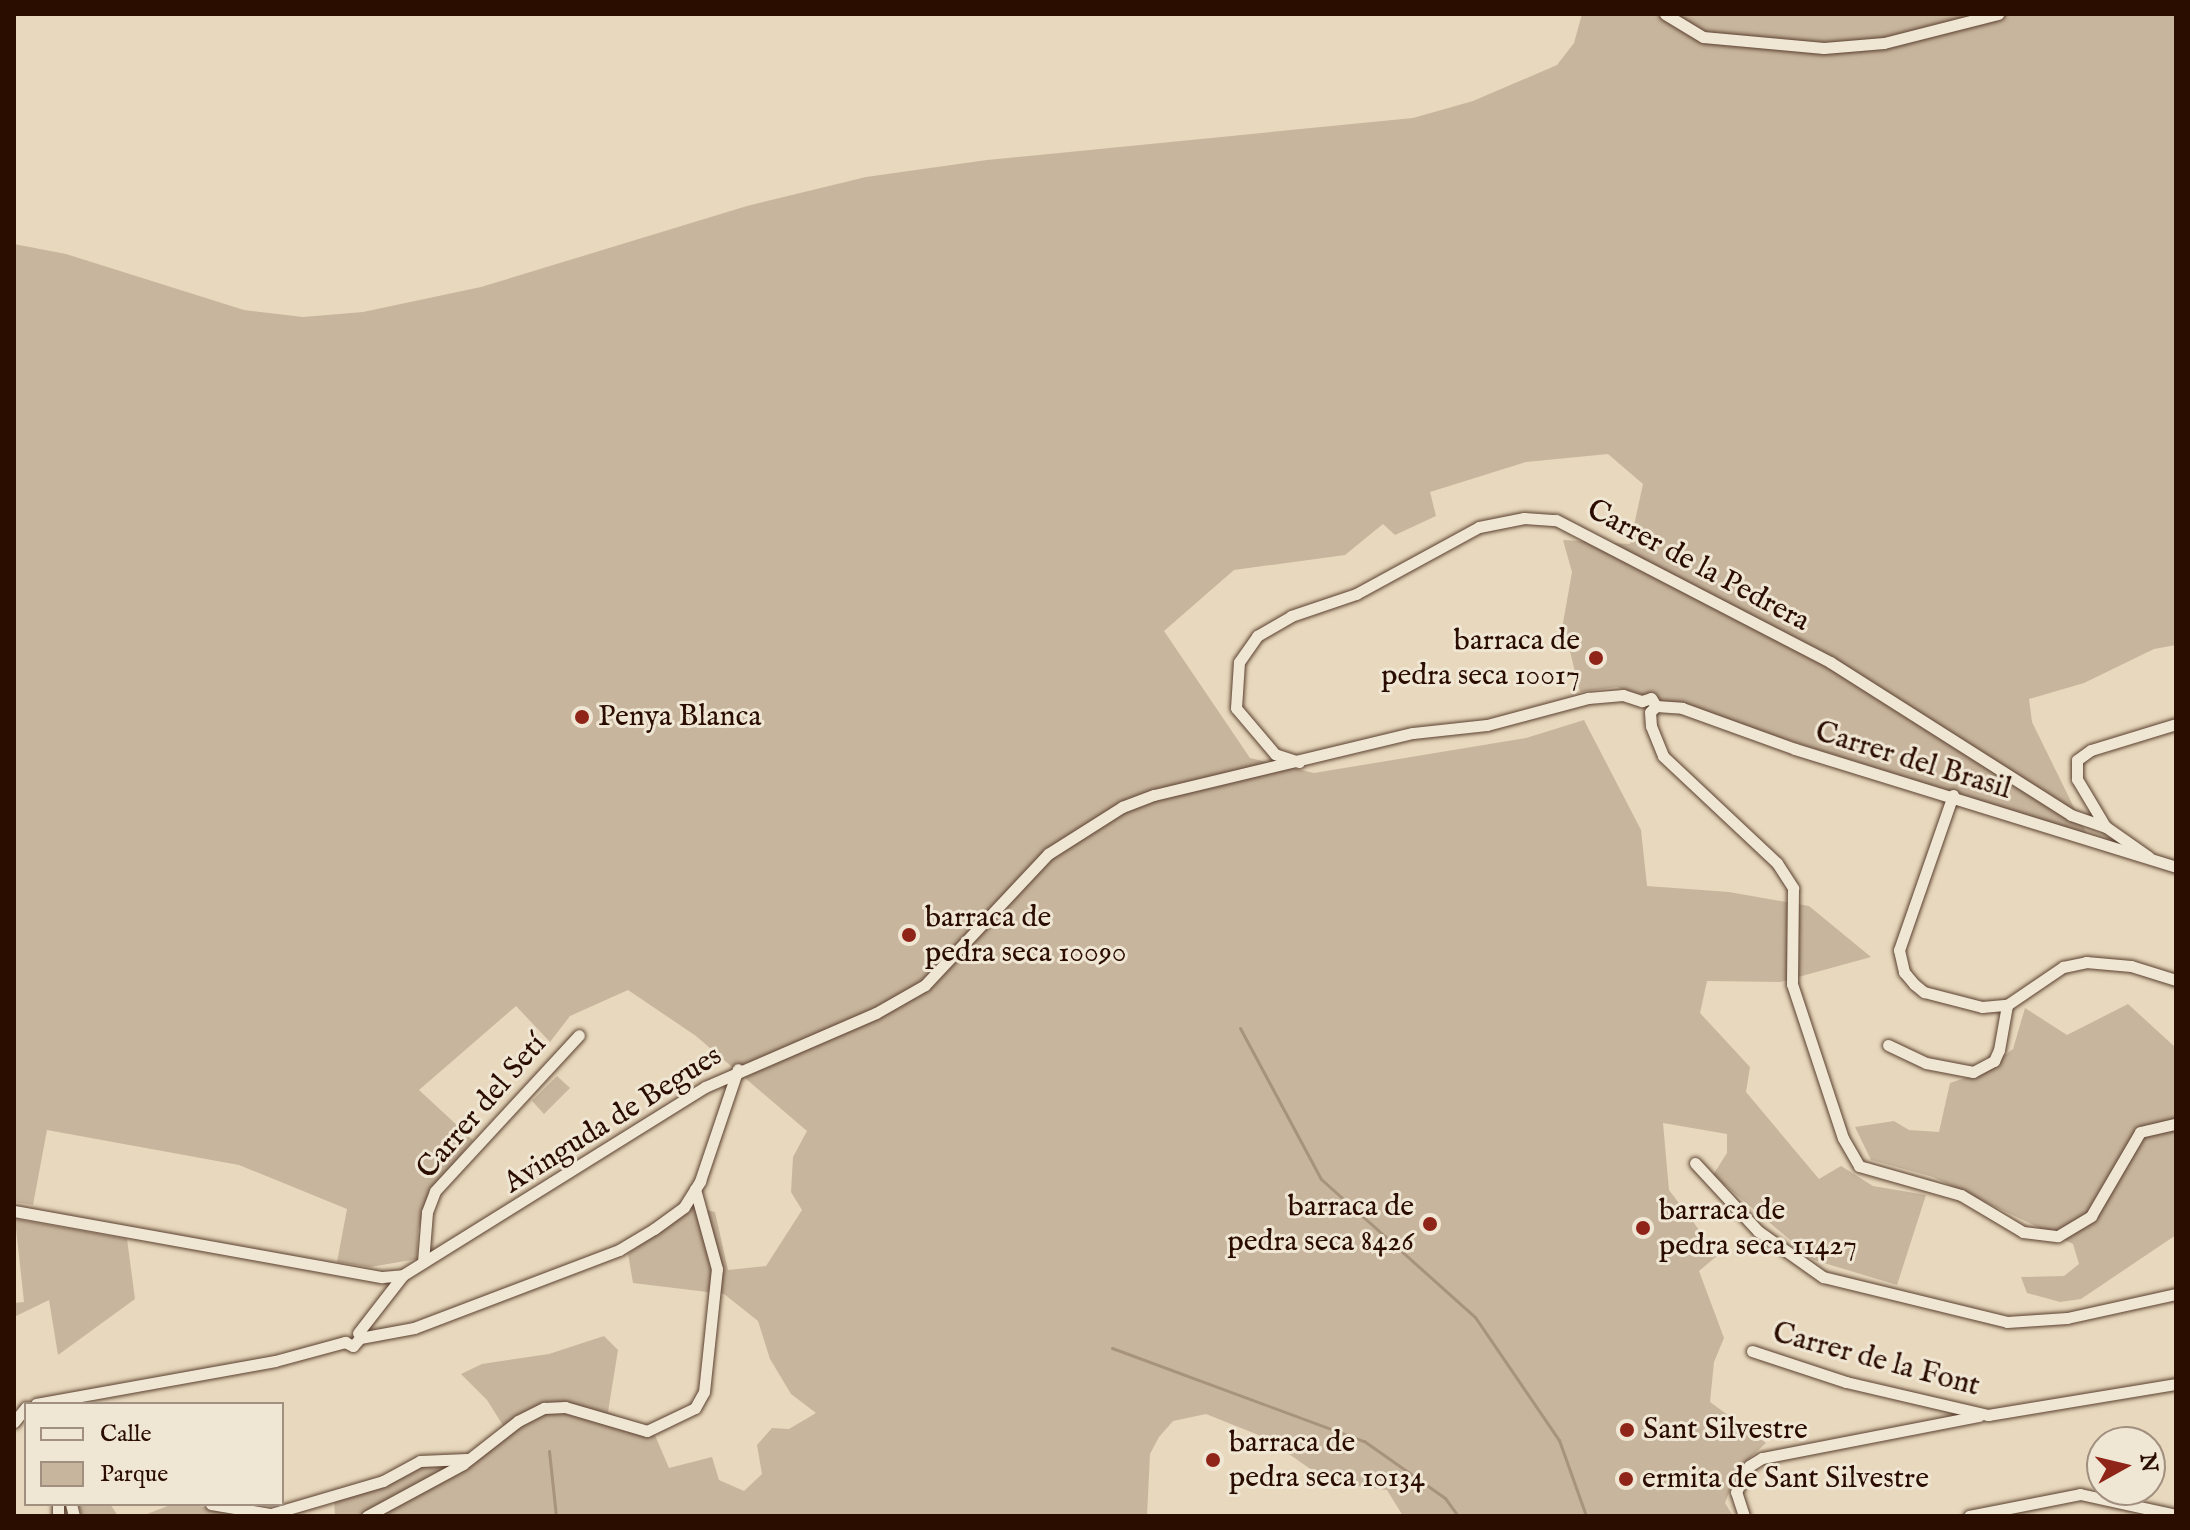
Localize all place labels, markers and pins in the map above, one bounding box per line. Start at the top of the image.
place label: barraca de pedra seca 10017 [1381,623,1580,694]
marker: barraca de pedra seca 10017 [1587,649,1605,667]
place label: Penya Blanca [598,699,761,735]
marker: Penya Blanca [573,708,591,726]
place label: barraca de pedra seca 10090 [925,900,1127,970]
marker: barraca de pedra seca 10090 [900,926,918,944]
place label: barraca de pedra seca 8426 [1228,1189,1414,1260]
place label: barraca de pedra seca 11427 [1659,1193,1857,1264]
marker: barraca de pedra seca 8426 [1421,1215,1439,1233]
marker: barraca de pedra seca 11427 [1634,1219,1652,1237]
place label: Sant Silvestre [1643,1412,1808,1448]
marker: Sant Silvestre [1618,1421,1636,1439]
place label: barraca de pedra seca 10134 [1229,1425,1425,1496]
marker: barraca de pedra seca 10134 [1204,1451,1222,1469]
place label: ermita de Sant Silvestre [1642,1461,1929,1497]
marker: ermita de Sant Silvestre [1617,1470,1635,1488]

